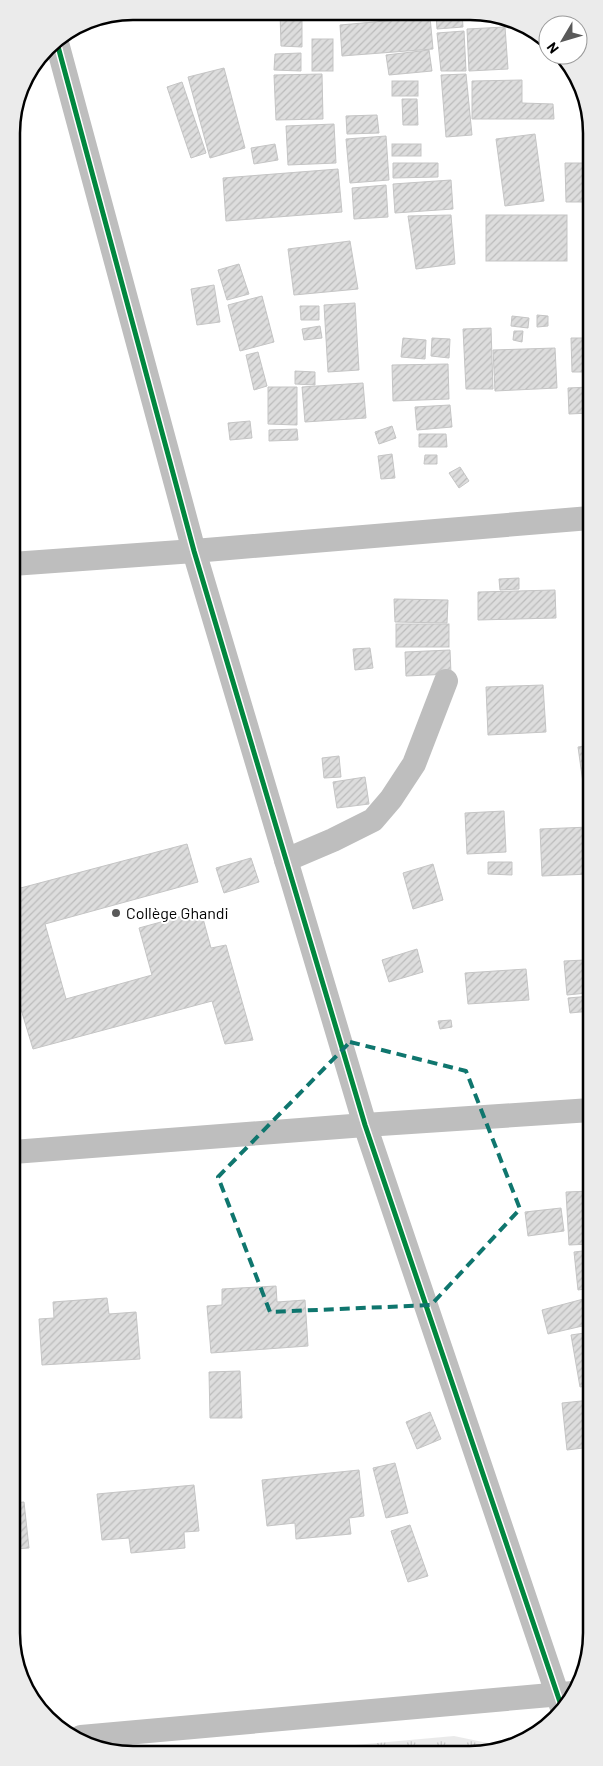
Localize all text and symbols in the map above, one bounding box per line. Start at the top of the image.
north arrow [538,15,588,65]
text: N [543,39,562,57]
place label: Collège Ghandi [126,903,229,922]
marker: Collège Ghandi [110,907,122,919]

